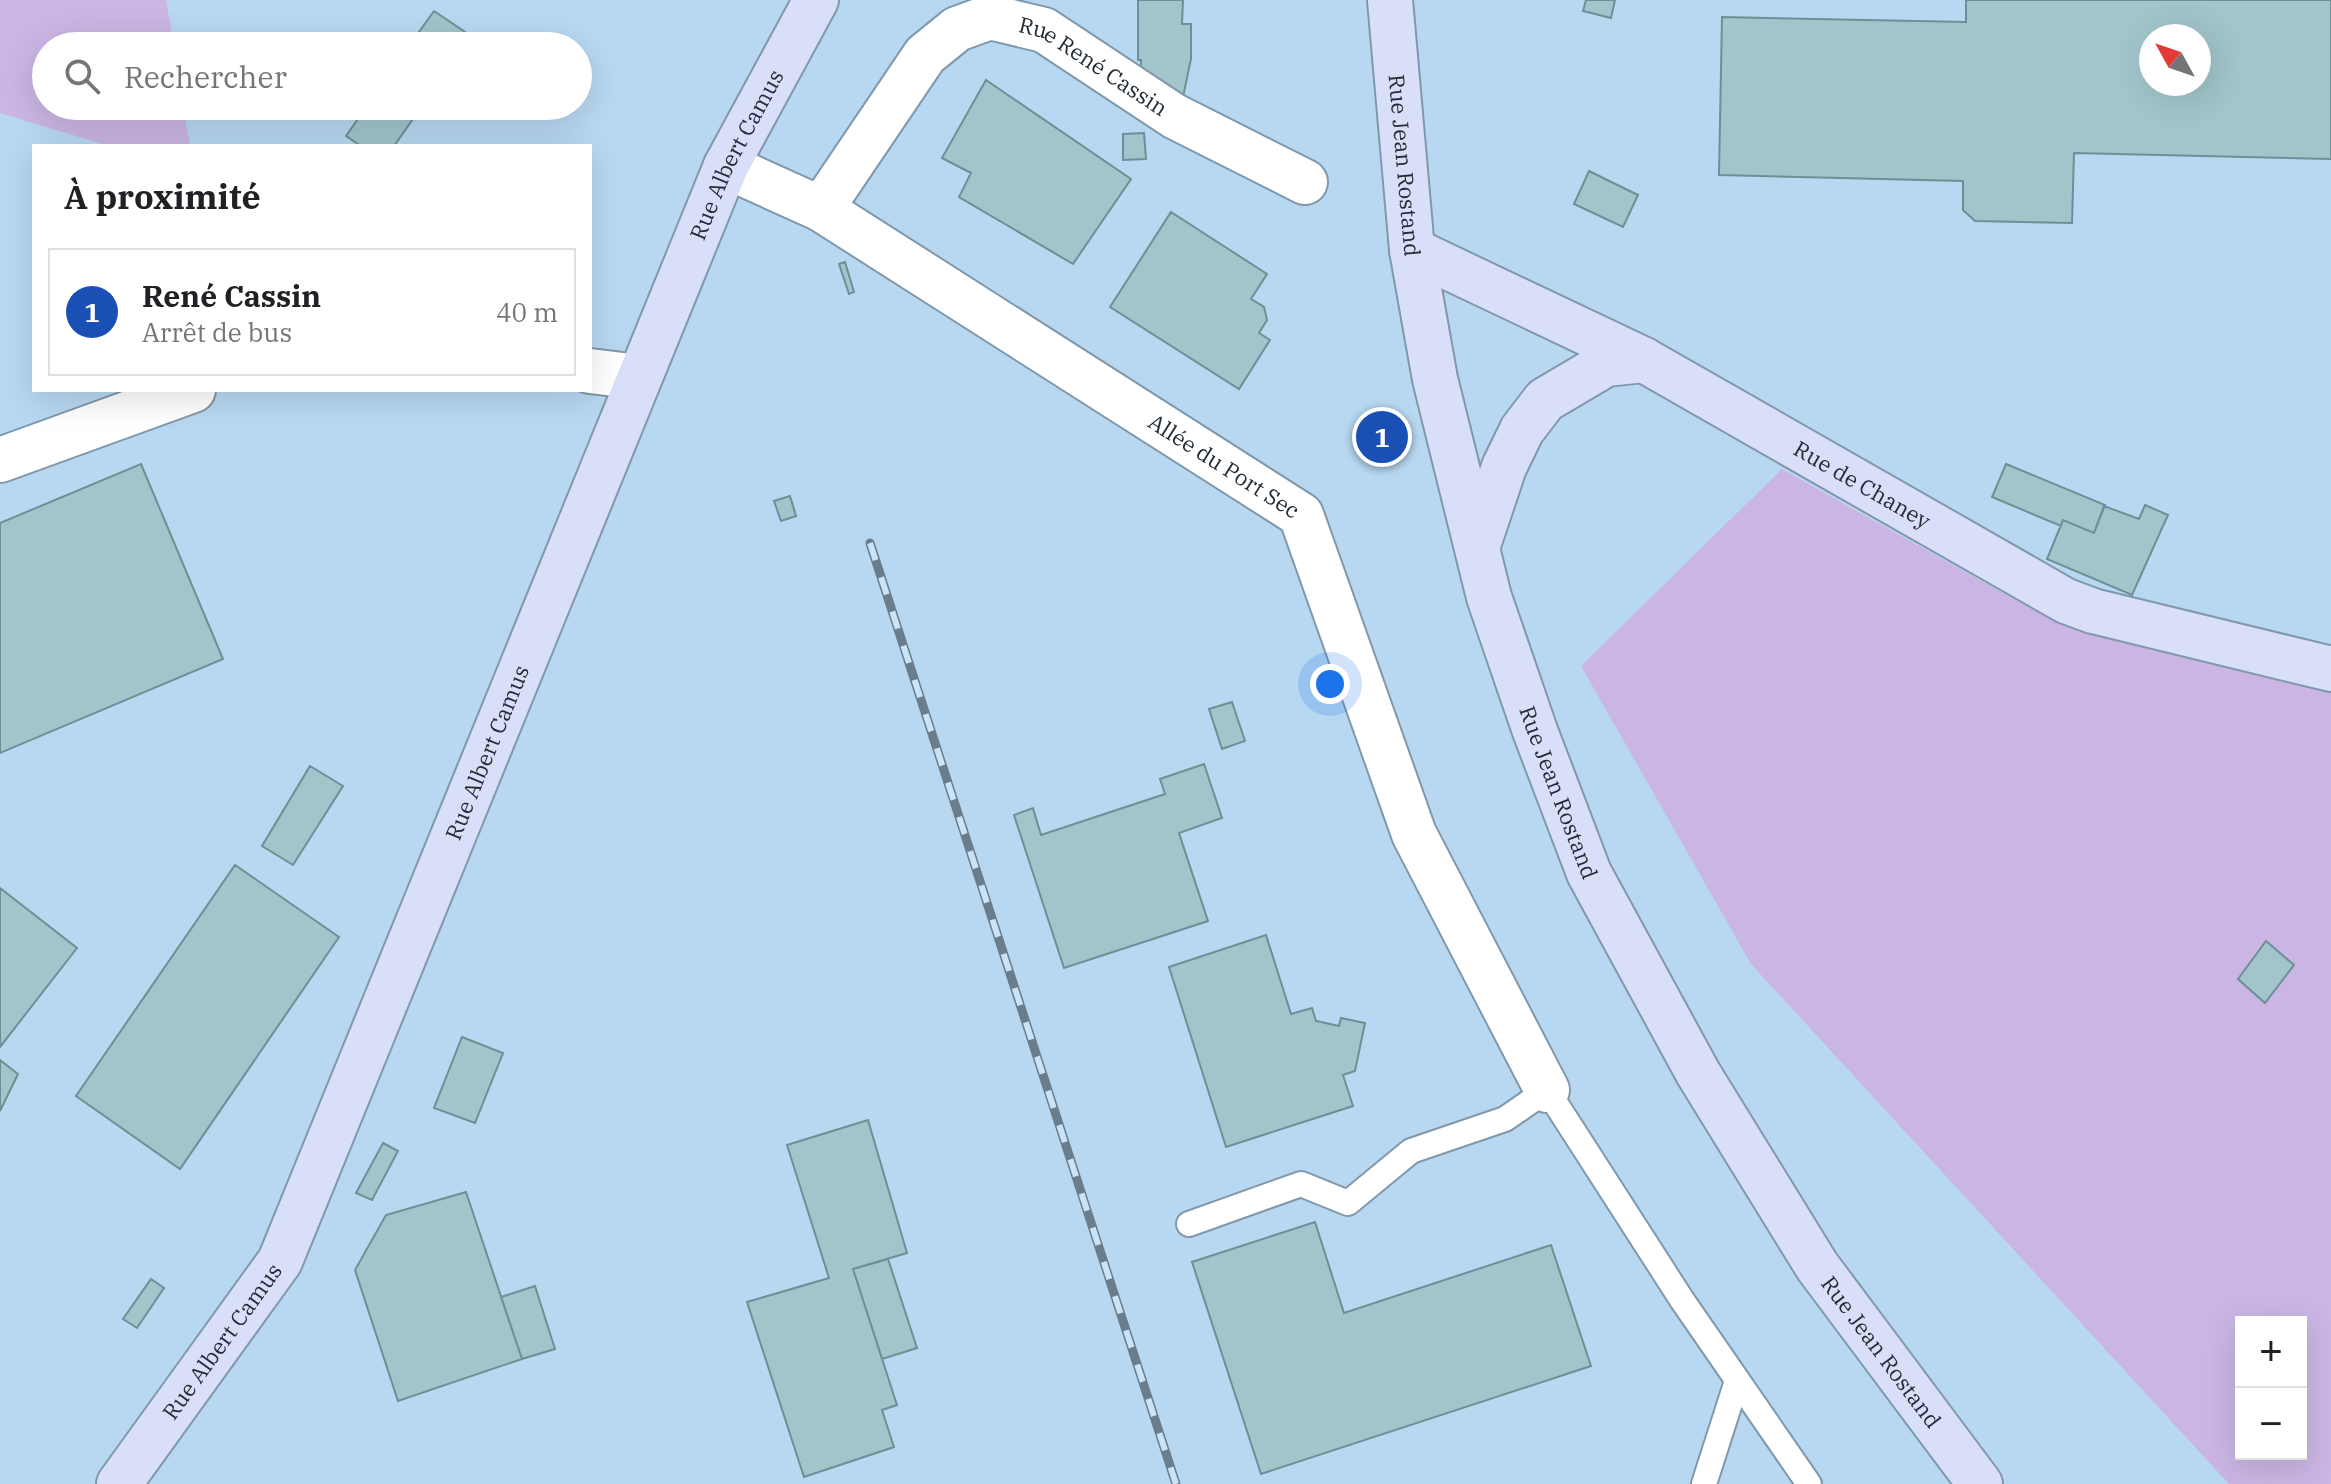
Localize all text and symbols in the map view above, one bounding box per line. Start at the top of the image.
street label: Rue René Cassin [1016,9,1174,122]
north arrow [2139,24,2211,96]
search box [32,32,592,120]
icon: search [60,54,104,98]
text: Rechercher [124,57,287,96]
street label: Rue Albert Camus [683,64,790,244]
street label: Rue Jean Rostand [1383,73,1428,258]
text: À proximité [64,174,261,218]
text: René Cassin [142,276,321,315]
text: 1 [84,295,100,329]
text: 40 m [496,295,558,329]
text: Arrêt de bus [142,315,292,349]
street label: Allée du Port Sec [1143,407,1305,524]
pin: 1 [1356,407,1408,467]
street label: Rue de Chaney [1789,434,1936,535]
street label: Rue Albert Camus [438,661,535,844]
your location [1310,664,1350,704]
street label: Rue Jean Rostand [1513,702,1605,883]
street label: Rue Albert Camus [155,1257,288,1425]
street label: Rue Jean Rostand [1815,1270,1948,1434]
map controls [2235,1316,2307,1460]
button: + [2235,1316,2307,1388]
button: − [2235,1388,2307,1460]

